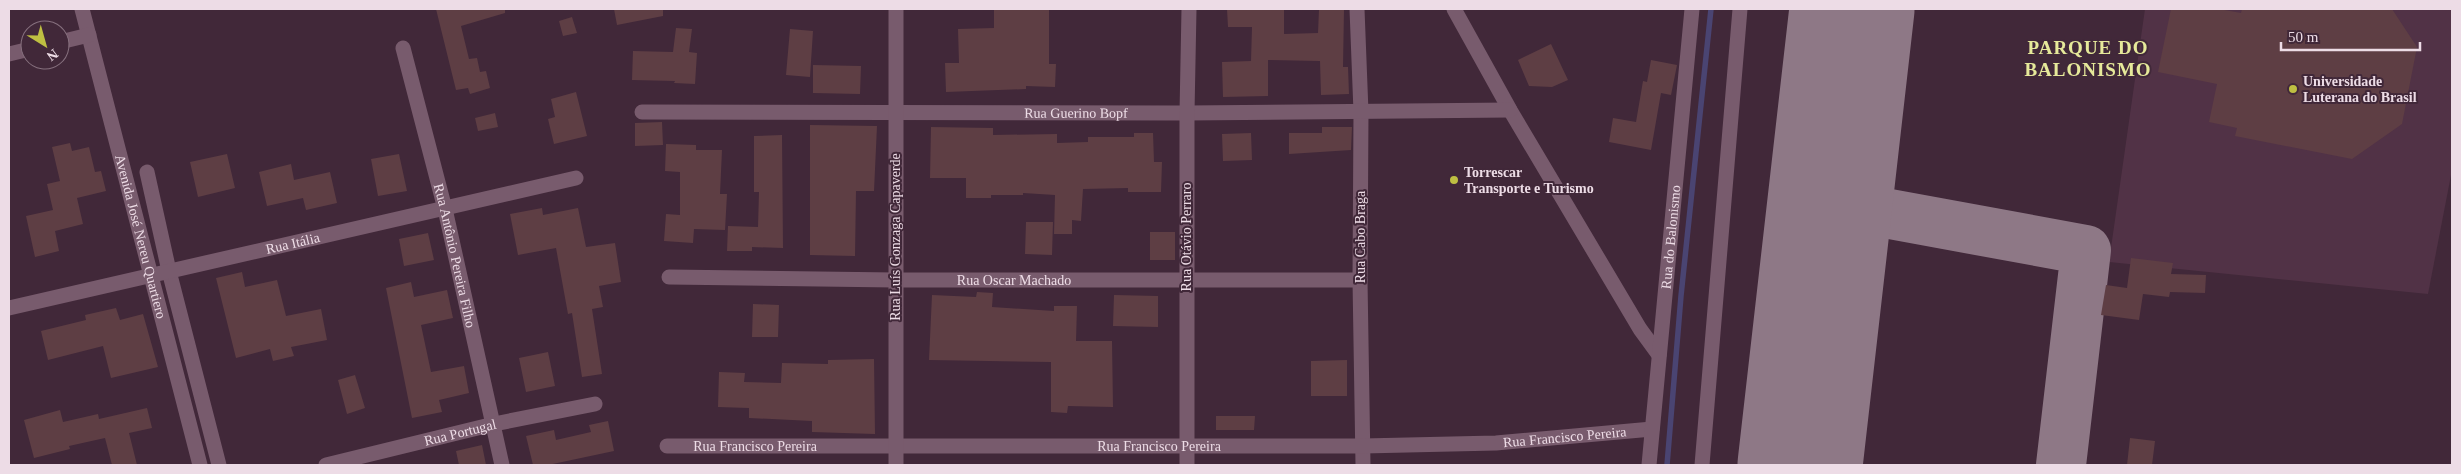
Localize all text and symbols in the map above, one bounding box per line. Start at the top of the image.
north arrow [20,20,70,70]
scale bar [2281,20,2420,52]
text: 50 m [2288,29,2319,45]
district label: PARQUE DO BALONISMO [2024,37,2152,80]
text: N [44,46,61,64]
place label: Universidade Luterana do Brasil [2303,74,2417,105]
marker: Universidade Luterana do Brasil [2287,83,2299,95]
street label: Rua Guerino Bopf [1024,105,1128,120]
street label: Avenida José Nereu Quartiero [112,153,169,320]
street label: Rua Luís Gonzaga Capaverde [888,153,903,321]
place label: Torrescar Transporte e Turismo [1464,165,1594,196]
marker: Torrescar Transporte e Turismo [1448,174,1460,186]
street label: Rua Antônio Pereira Filho [431,182,479,329]
street label: Rua Otávio Perraro [1179,183,1194,291]
street label: Rua do Balonismo [1658,184,1683,290]
street label: Rua Cabo Braga [1353,190,1368,283]
street label: Rua Itália [264,229,322,256]
street label: Rua Oscar Machado [957,273,1071,288]
street label: Rua Portugal [423,416,498,448]
street label: Rua Francisco Pereira [1502,424,1628,450]
street label: Rua Francisco Pereira [693,439,818,454]
street label: Rua Francisco Pereira [1097,439,1222,454]

